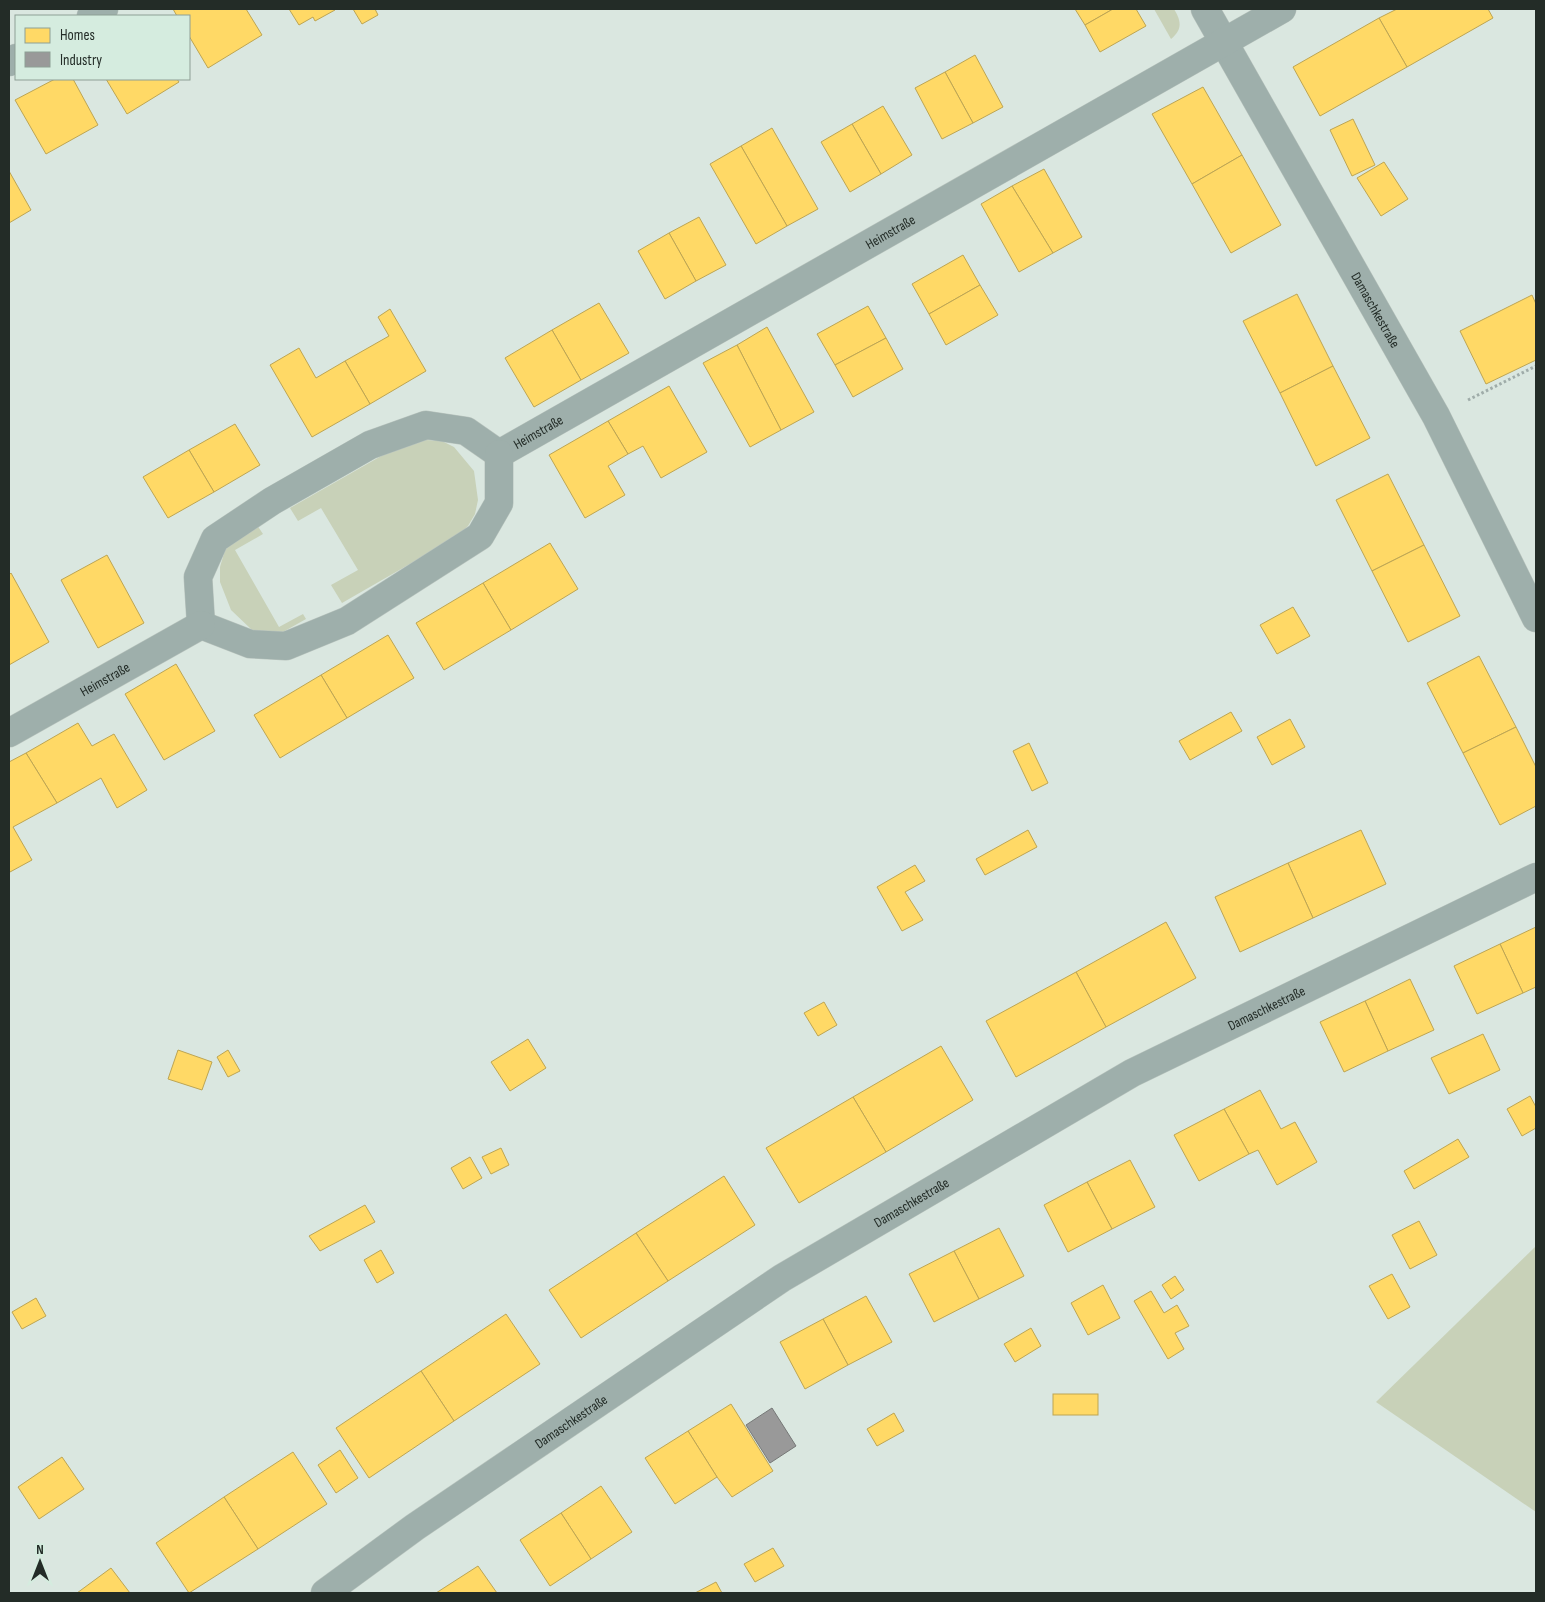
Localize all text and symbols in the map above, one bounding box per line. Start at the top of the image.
legend [15,15,190,80]
text: Homes [60,26,95,45]
text: Industry [60,51,102,70]
street label: Heimstraße [862,211,918,252]
street label: Damaschkestraße [1348,269,1404,351]
street label: Heimstraße [510,411,566,453]
street label: Heimstraße [77,658,133,700]
street label: Damaschkestraße [1225,982,1308,1034]
street label: Damaschkestraße [871,1174,952,1231]
street label: Damaschkestraße [531,1391,610,1452]
north arrow [15,1537,65,1587]
text: N [36,1541,44,1558]

